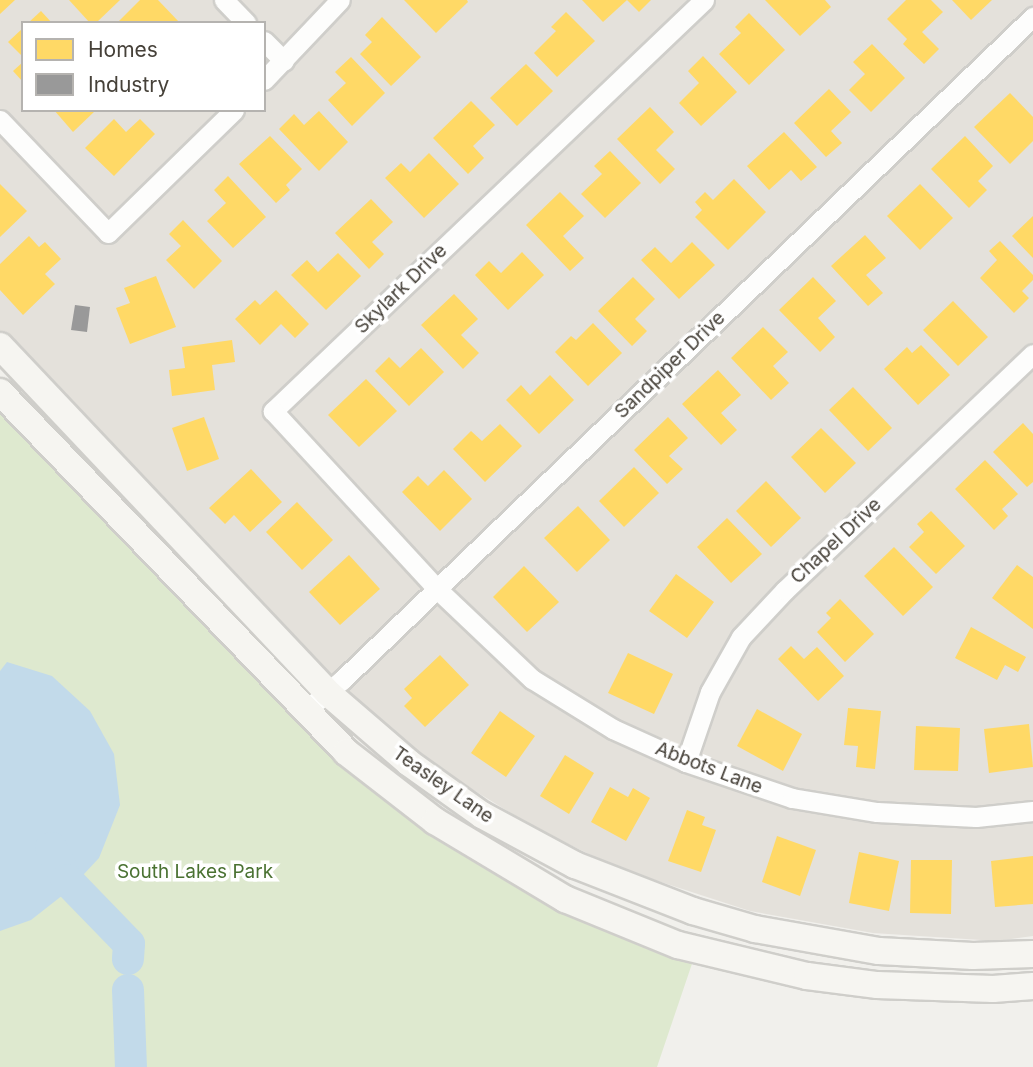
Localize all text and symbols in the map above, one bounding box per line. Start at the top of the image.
legend [21,21,266,112]
text: Homes [88,37,158,62]
text: Industry [88,72,169,97]
street label: Skylark Drive [350,239,452,339]
street label: Sandpiper Drive [610,307,730,423]
street label: Chapel Drive [786,493,886,589]
street label: Abbots Lane [652,737,766,799]
street label: Teasley Lane [388,742,498,828]
park label: South Lakes Park [117,861,273,883]

